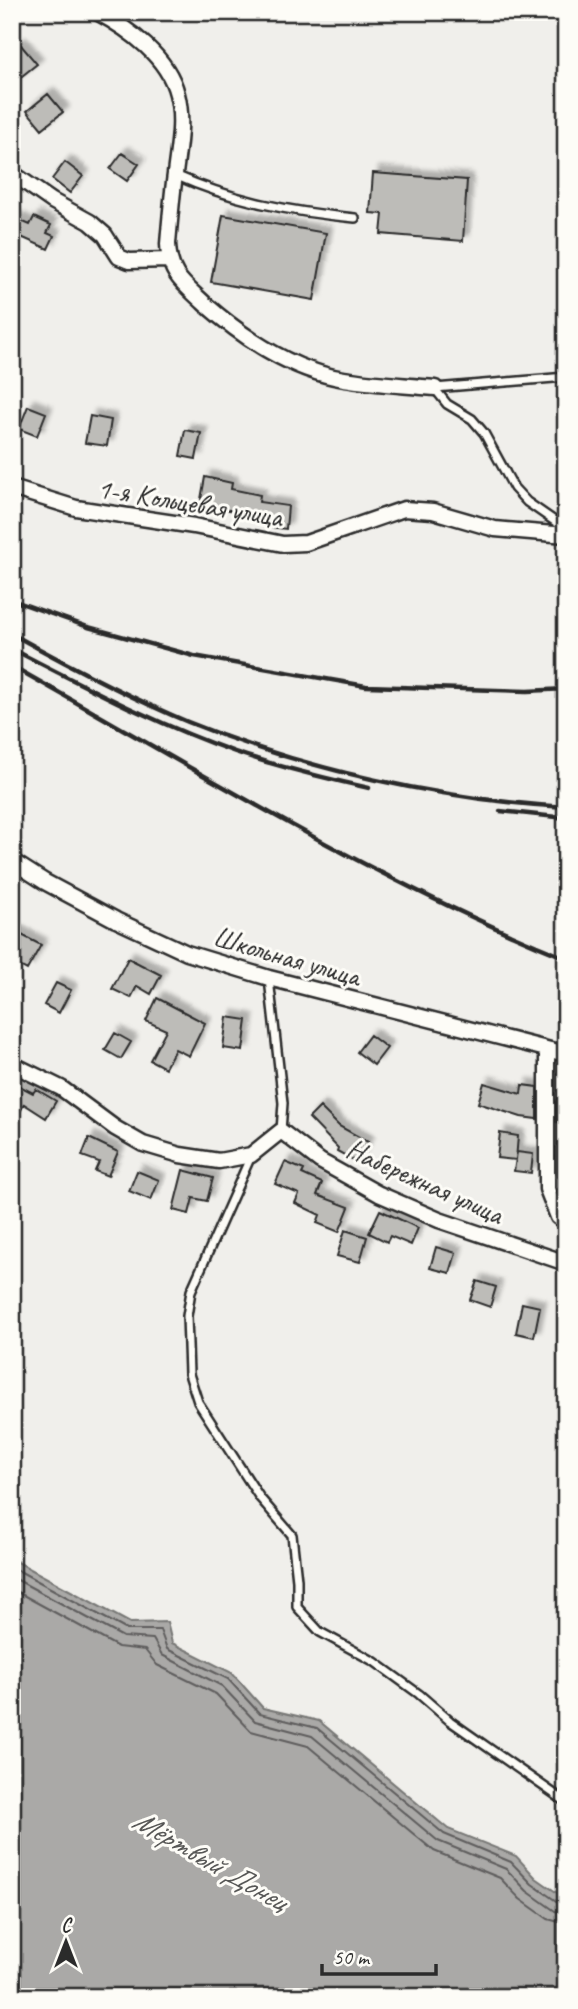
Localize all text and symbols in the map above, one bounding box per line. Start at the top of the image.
street label: 1-я Кольцевая улица [95,471,287,535]
street label: Школьная улица [209,919,367,995]
street label: Набережная улица [341,1131,510,1232]
water label: Мёртвый Донец [126,1801,297,1921]
north arrow [32,1908,102,1978]
text: С [61,1914,73,1938]
scale bar [322,1932,436,1976]
text: 50 m [333,1944,371,1970]

